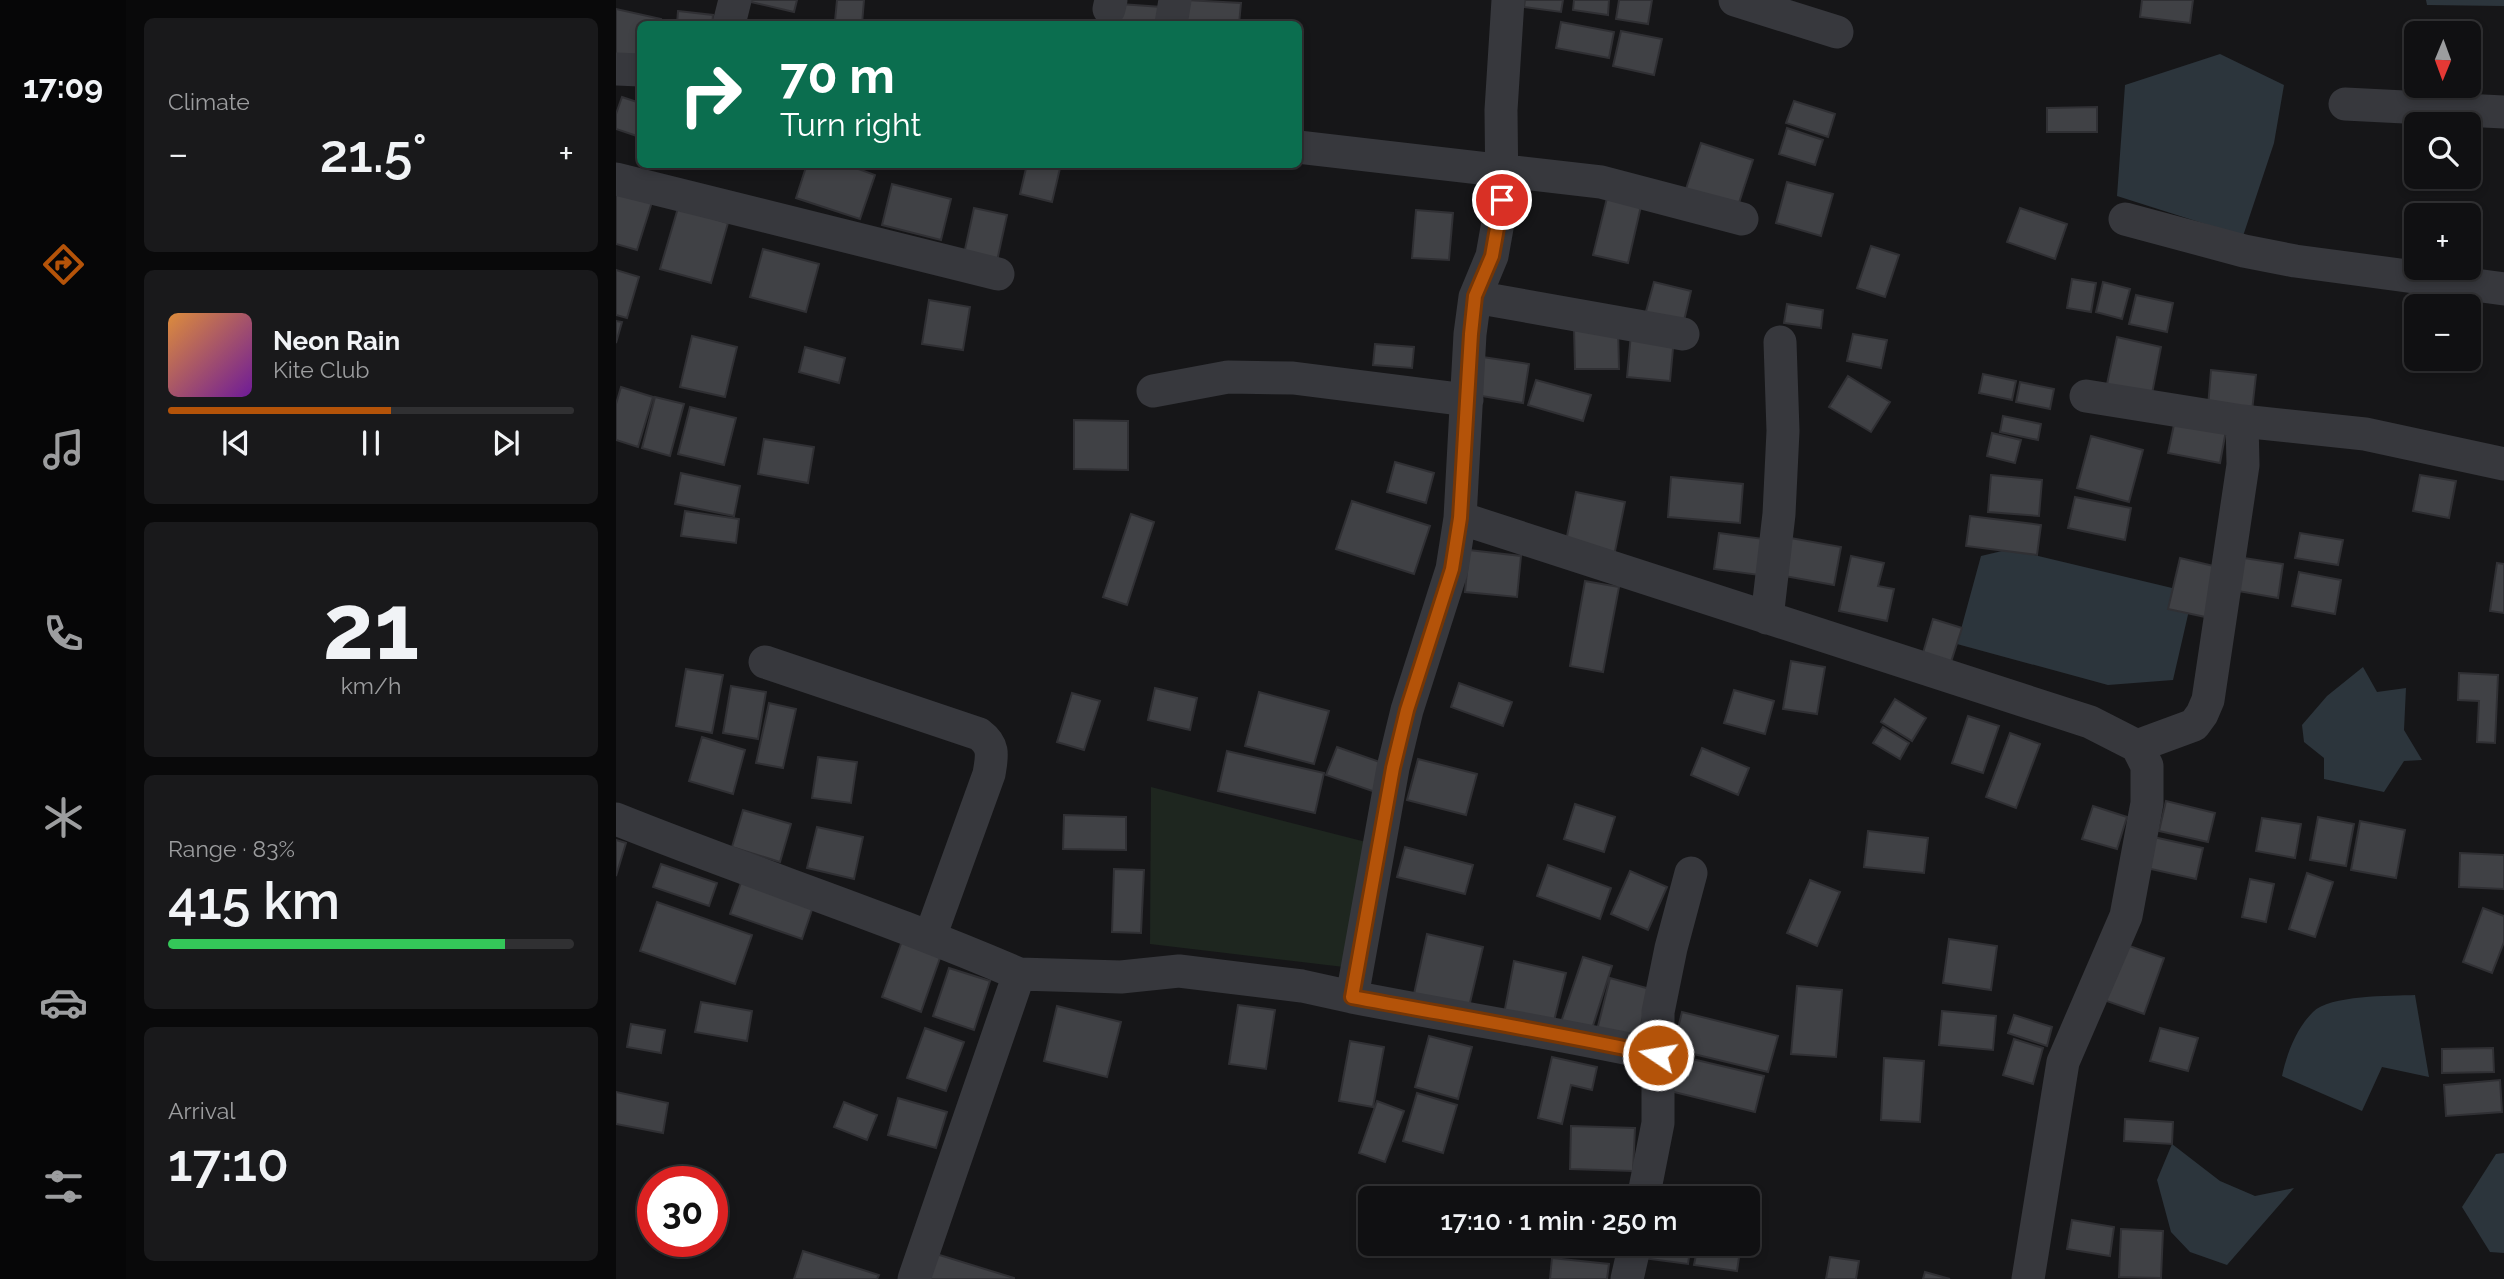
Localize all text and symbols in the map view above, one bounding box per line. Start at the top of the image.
north arrow [2404,21,2482,98]
map controls [2404,21,2481,371]
text: 70 m [780,47,895,104]
icon: right [665,49,756,140]
text: 17:09 [23,68,103,105]
text: Climate [168,88,250,115]
text: Turn right [780,106,921,143]
button: search [2404,112,2481,189]
text: 21.5° [320,123,427,184]
text: − [168,131,188,176]
text: + [558,131,574,176]
pin [1472,170,1532,230]
icon: arrive [1483,181,1521,219]
button: + [2404,203,2481,280]
icon: directions [39,240,88,289]
button: − [2404,294,2481,371]
text: Neon Rain [273,326,400,356]
text: Kite Club [273,356,370,383]
icon: previous [217,424,255,462]
icon: pause [352,424,390,462]
icon: next [487,424,525,462]
icon: music [39,425,88,474]
text: 21 [323,573,419,680]
icon: phone [39,609,88,658]
text: km/h [341,672,401,699]
icon: climate [39,793,88,842]
text: Range · 83% [168,835,295,862]
text: 415 km [168,870,340,931]
icon: car [39,978,88,1027]
position arrow [1621,1018,1695,1092]
text: Arrival [168,1097,235,1124]
text: 17:10 [168,1132,289,1193]
icon: filters [39,1162,88,1211]
speed limit sign: 30 [637,1166,728,1257]
text: 17:10 · 1 min · 250 m [1441,1206,1677,1236]

